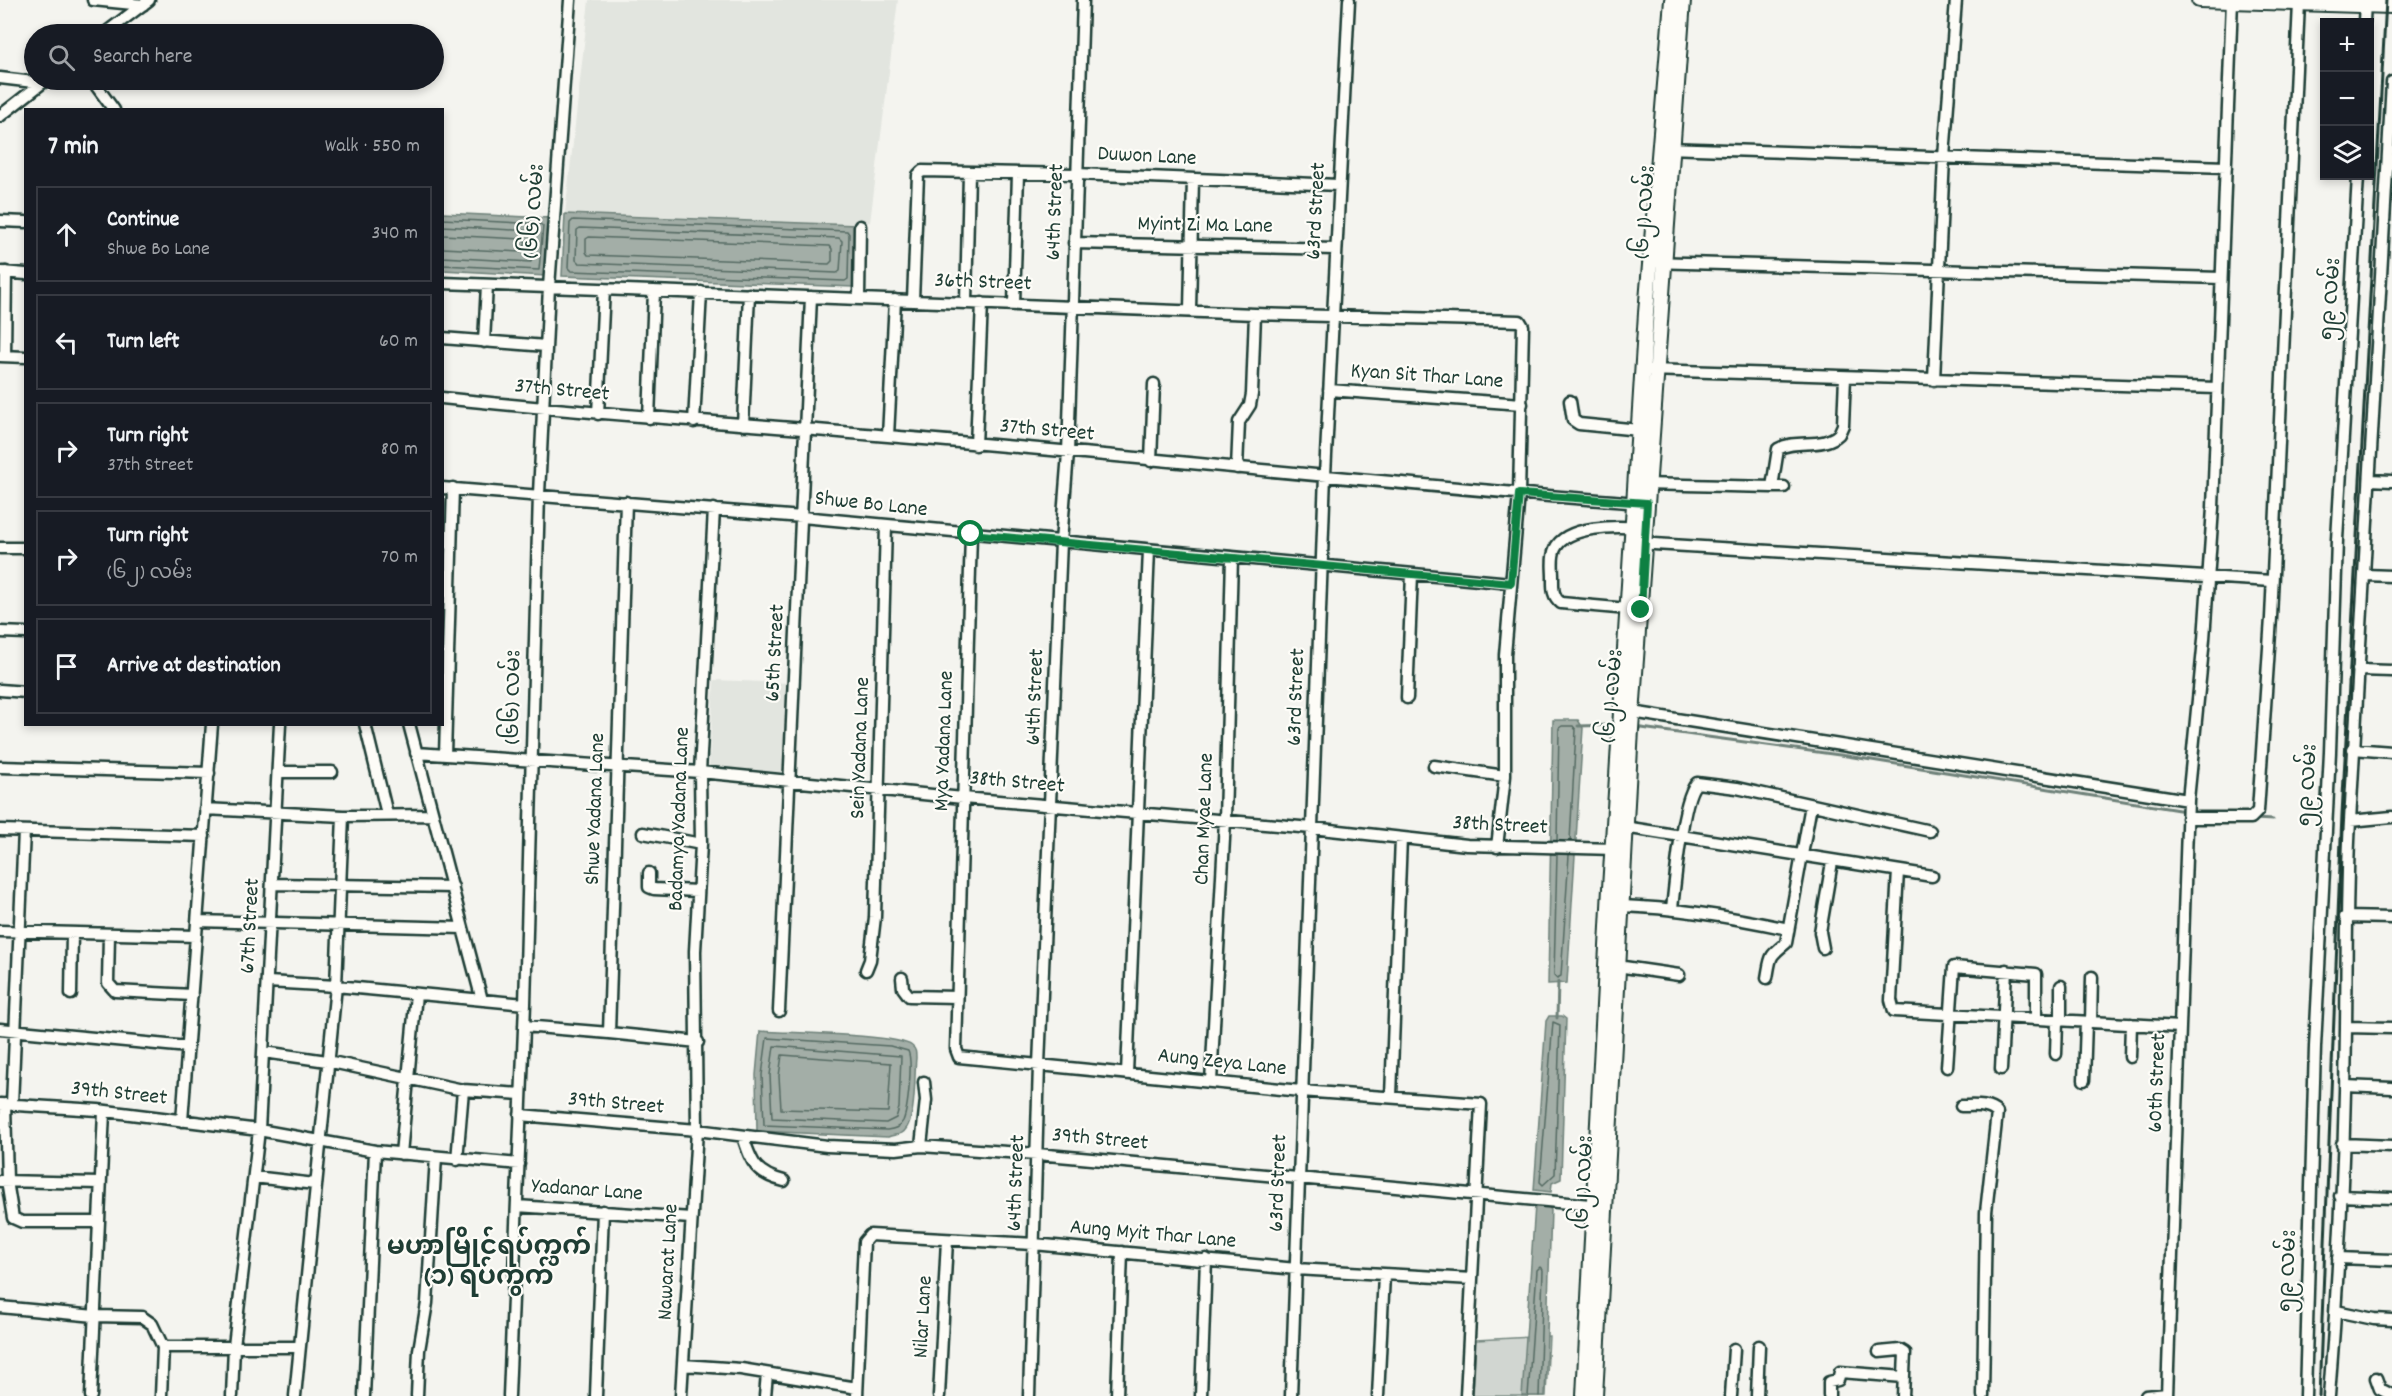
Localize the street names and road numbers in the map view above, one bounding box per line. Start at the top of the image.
street label: Duwon Lane [1097,139,1197,175]
street label: 63rd Street [1299,161,1335,261]
street label: (၆၆) လမ်း [513,162,554,259]
street label: 64th Street [1039,163,1073,261]
street label: (၆၂) လမ်း [1624,164,1665,260]
street label: Myint Zi Ma Lane [1137,209,1273,243]
street label: ၅၉ လမ်း [2311,256,2350,341]
street label: 36th Street [934,266,1032,300]
street label: Kyan Sit Thar Lane [1350,356,1504,398]
street label: 37th Street [513,371,611,411]
street label: 37th Street [998,411,1096,451]
street label: Shwe Bo Lane [813,484,929,526]
street label: 65th Street [758,603,794,703]
street label: 64th Street [1019,648,1053,746]
street label: 63rd Street [1280,648,1314,746]
street label: (၆၂) လမ်း [1590,648,1633,744]
street label: (၆၆) လမ်း [495,649,530,745]
street label: Mya Yadana Lane [927,670,963,812]
street label: Sein Yadana Lane [843,676,879,820]
street label: Badamya Yadana Lane [661,726,699,912]
street label: Shwe Yadana Lane [578,732,614,886]
street label: ၅၉ လမ်း [2288,743,2327,827]
street label: Chan Myae Lane [1187,752,1223,886]
street label: 38th Street [968,763,1066,803]
street label: 38th Street [1452,808,1548,844]
street label: 67th Street [233,877,269,975]
street label: 60th Street [2141,1033,2175,1133]
street label: Aung Zeya Lane [1156,1041,1288,1085]
street label: 39th Street [69,1074,169,1114]
street label: 39th Street [567,1084,665,1124]
street label: 39th Street [1051,1120,1149,1160]
street label: 64th Street [1000,1134,1034,1232]
street label: 63rd Street [1262,1134,1296,1232]
street label: (၆၂) လမ်း [1564,1134,1603,1230]
street label: Yadanar Lane [530,1172,644,1210]
street label: Nawarat Lane [650,1203,688,1321]
street label: Aung Myit Thar Lane [1069,1212,1237,1258]
street label: ၅၉ လမ်း [2269,1229,2306,1313]
street label: Nilar Lane [906,1275,942,1359]

